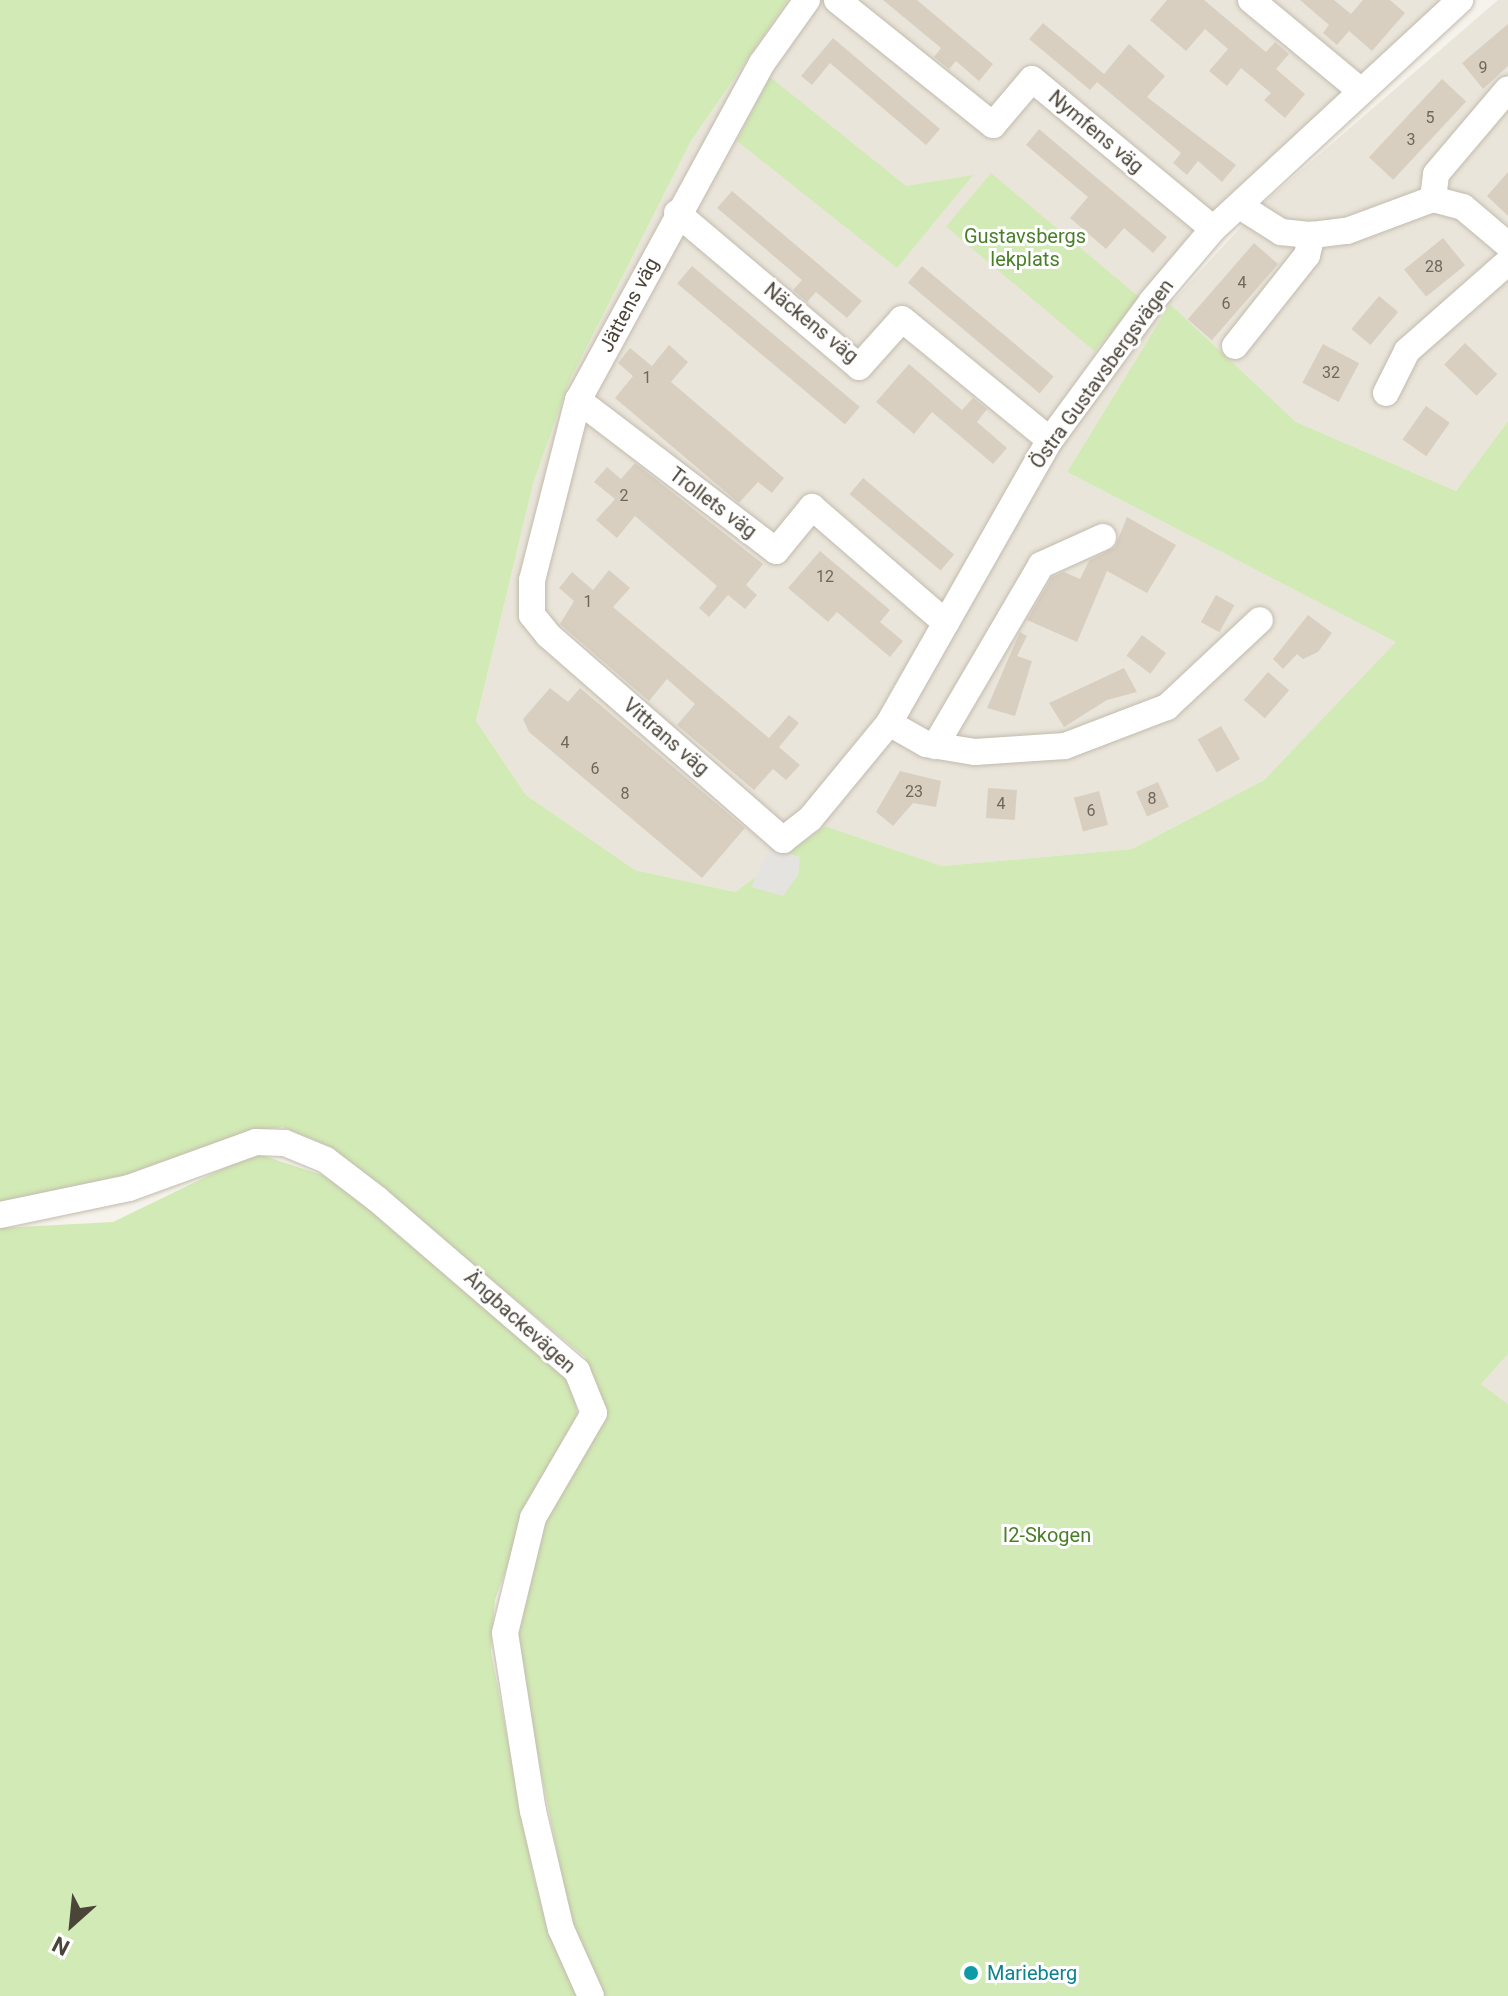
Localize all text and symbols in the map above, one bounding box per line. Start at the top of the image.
house number: 9 [1479,58,1487,78]
street label: Nymfens väg [1044,85,1148,179]
house number: 5 [1426,108,1434,128]
house number: 3 [1407,130,1415,150]
park label: Gustavsbergs lekplats [964,224,1086,271]
street label: Jättens väg [594,254,664,356]
house number: 28 [1425,257,1443,277]
house number: 4 [1238,273,1246,293]
street label: Östra Gustavsbergsvägen [1025,275,1179,473]
street label: Näckens väg [759,278,863,368]
house number: 6 [1222,294,1230,314]
house number: 32 [1322,363,1340,383]
house number: 1 [643,368,651,388]
street label: Trollets väg [665,462,761,544]
house number: 2 [620,486,628,506]
house number: 12 [816,567,834,587]
house number: 1 [584,592,592,612]
street label: Vittrans väg [618,693,714,781]
house number: 4 [561,733,569,753]
house number: 6 [591,759,599,779]
house number: 23 [905,782,923,802]
house number: 8 [621,784,629,804]
house number: 8 [1148,789,1156,809]
house number: 4 [997,794,1005,814]
house number: 6 [1087,801,1095,821]
street label: Ängbackevägen [459,1266,581,1378]
park label: I2-Skogen [1003,1523,1091,1547]
north arrow [32,1884,112,1964]
text: N [48,1931,73,1960]
place label: Marieberg [987,1961,1077,1985]
marker: Marieberg [962,1964,980,1982]

